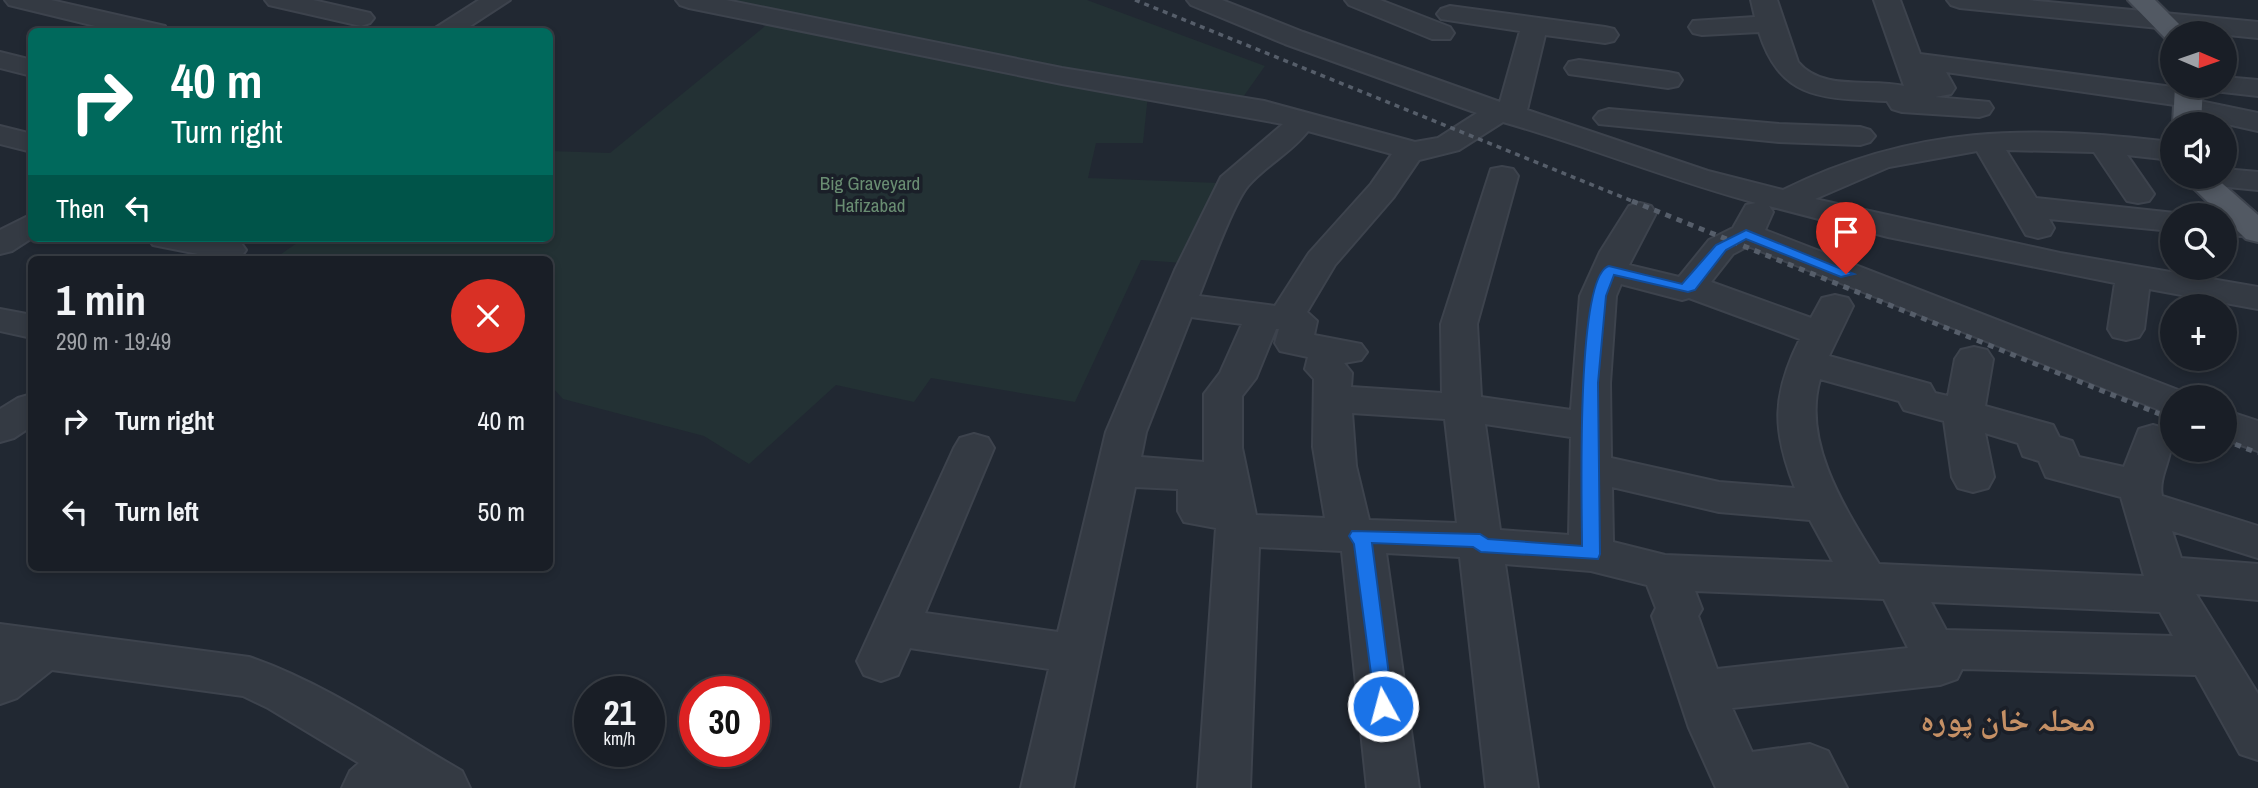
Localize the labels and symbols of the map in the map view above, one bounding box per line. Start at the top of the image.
north arrow [2160,21,2236,98]
park label: Big Graveyard Hafizabad [820,170,920,218]
pin [1816,202,1876,274]
position arrow [1346,669,1420,743]
speed limit sign: 30 [679,676,770,767]
district label: محلہ خان پورہ [1920,698,2096,741]

